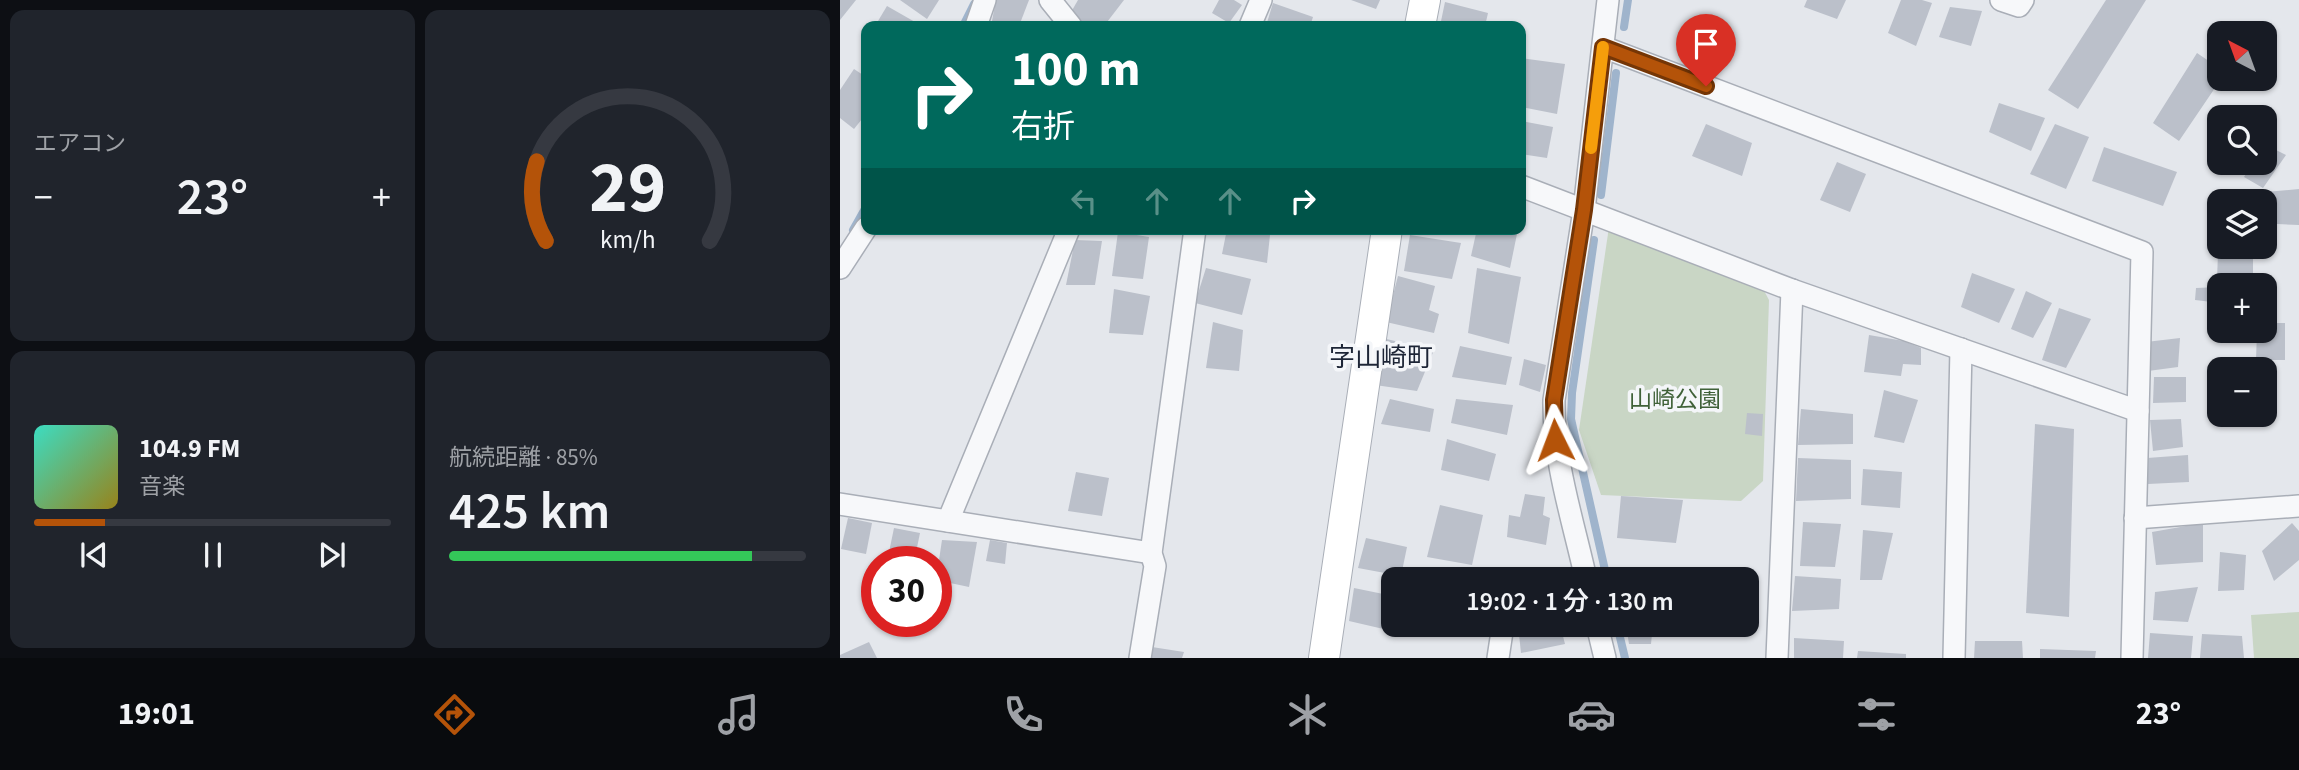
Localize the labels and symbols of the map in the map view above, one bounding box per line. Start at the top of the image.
pin [1676,14,1736,86]
north arrow [2207,21,2277,91]
district label: 字山崎町 [1329,339,1433,376]
park label: 山崎公園 [1629,383,1721,416]
position arrow [1518,403,1592,477]
speed limit sign: 30 [861,546,952,637]

